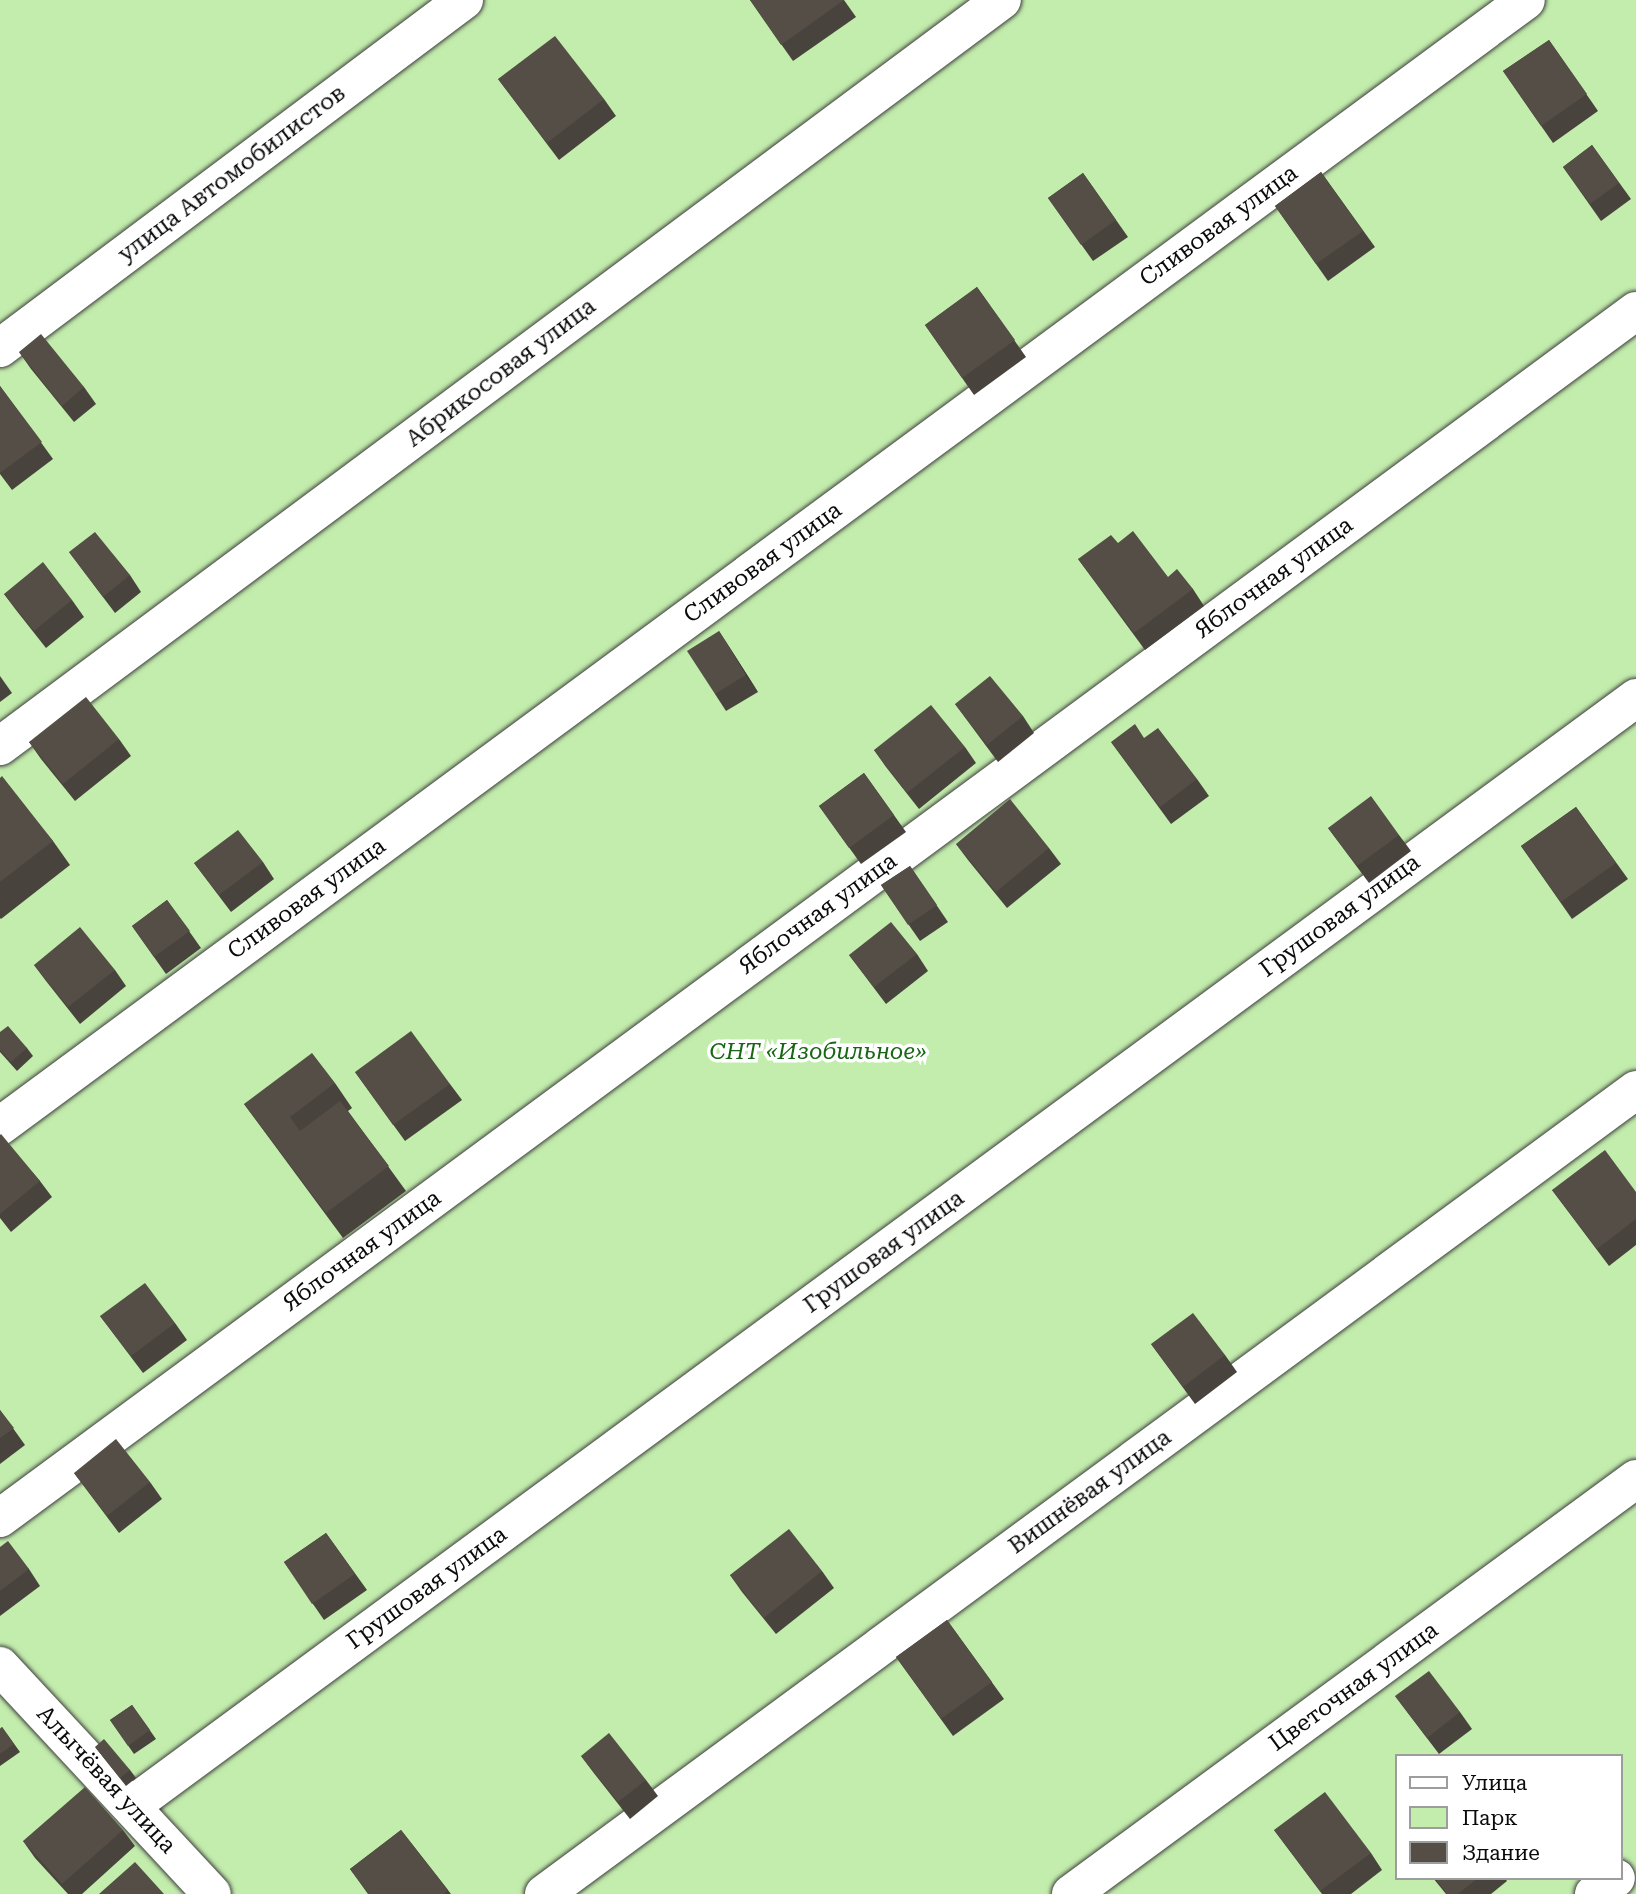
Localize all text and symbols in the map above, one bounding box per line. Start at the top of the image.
street label: улица Автомобилистов [113,79,351,269]
street label: Сливовая улица [1135,159,1303,293]
street label: Абрикосовая улица [401,293,601,453]
street label: Сливовая улица [679,496,847,630]
street label: Яблочная улица [1190,511,1358,645]
street label: Сливовая улица [223,832,391,966]
street label: Яблочная улица [734,847,902,981]
street label: Грушовая улица [1255,849,1425,983]
park label: СНТ «Изобильное» [709,1038,927,1066]
street label: Яблочная улица [278,1184,446,1318]
street label: Грушовая улица [799,1185,969,1319]
street label: Вишнёвая улица [1003,1424,1177,1560]
street label: Грушовая улица [342,1521,512,1655]
street label: Цветочная улица [1264,1617,1444,1757]
street label: Алычёвая улица [31,1701,181,1859]
legend [1394,1754,1622,1880]
text: Улица [1462,1771,1527,1795]
text: Парк [1462,1806,1518,1830]
text: Здание [1462,1841,1540,1865]

